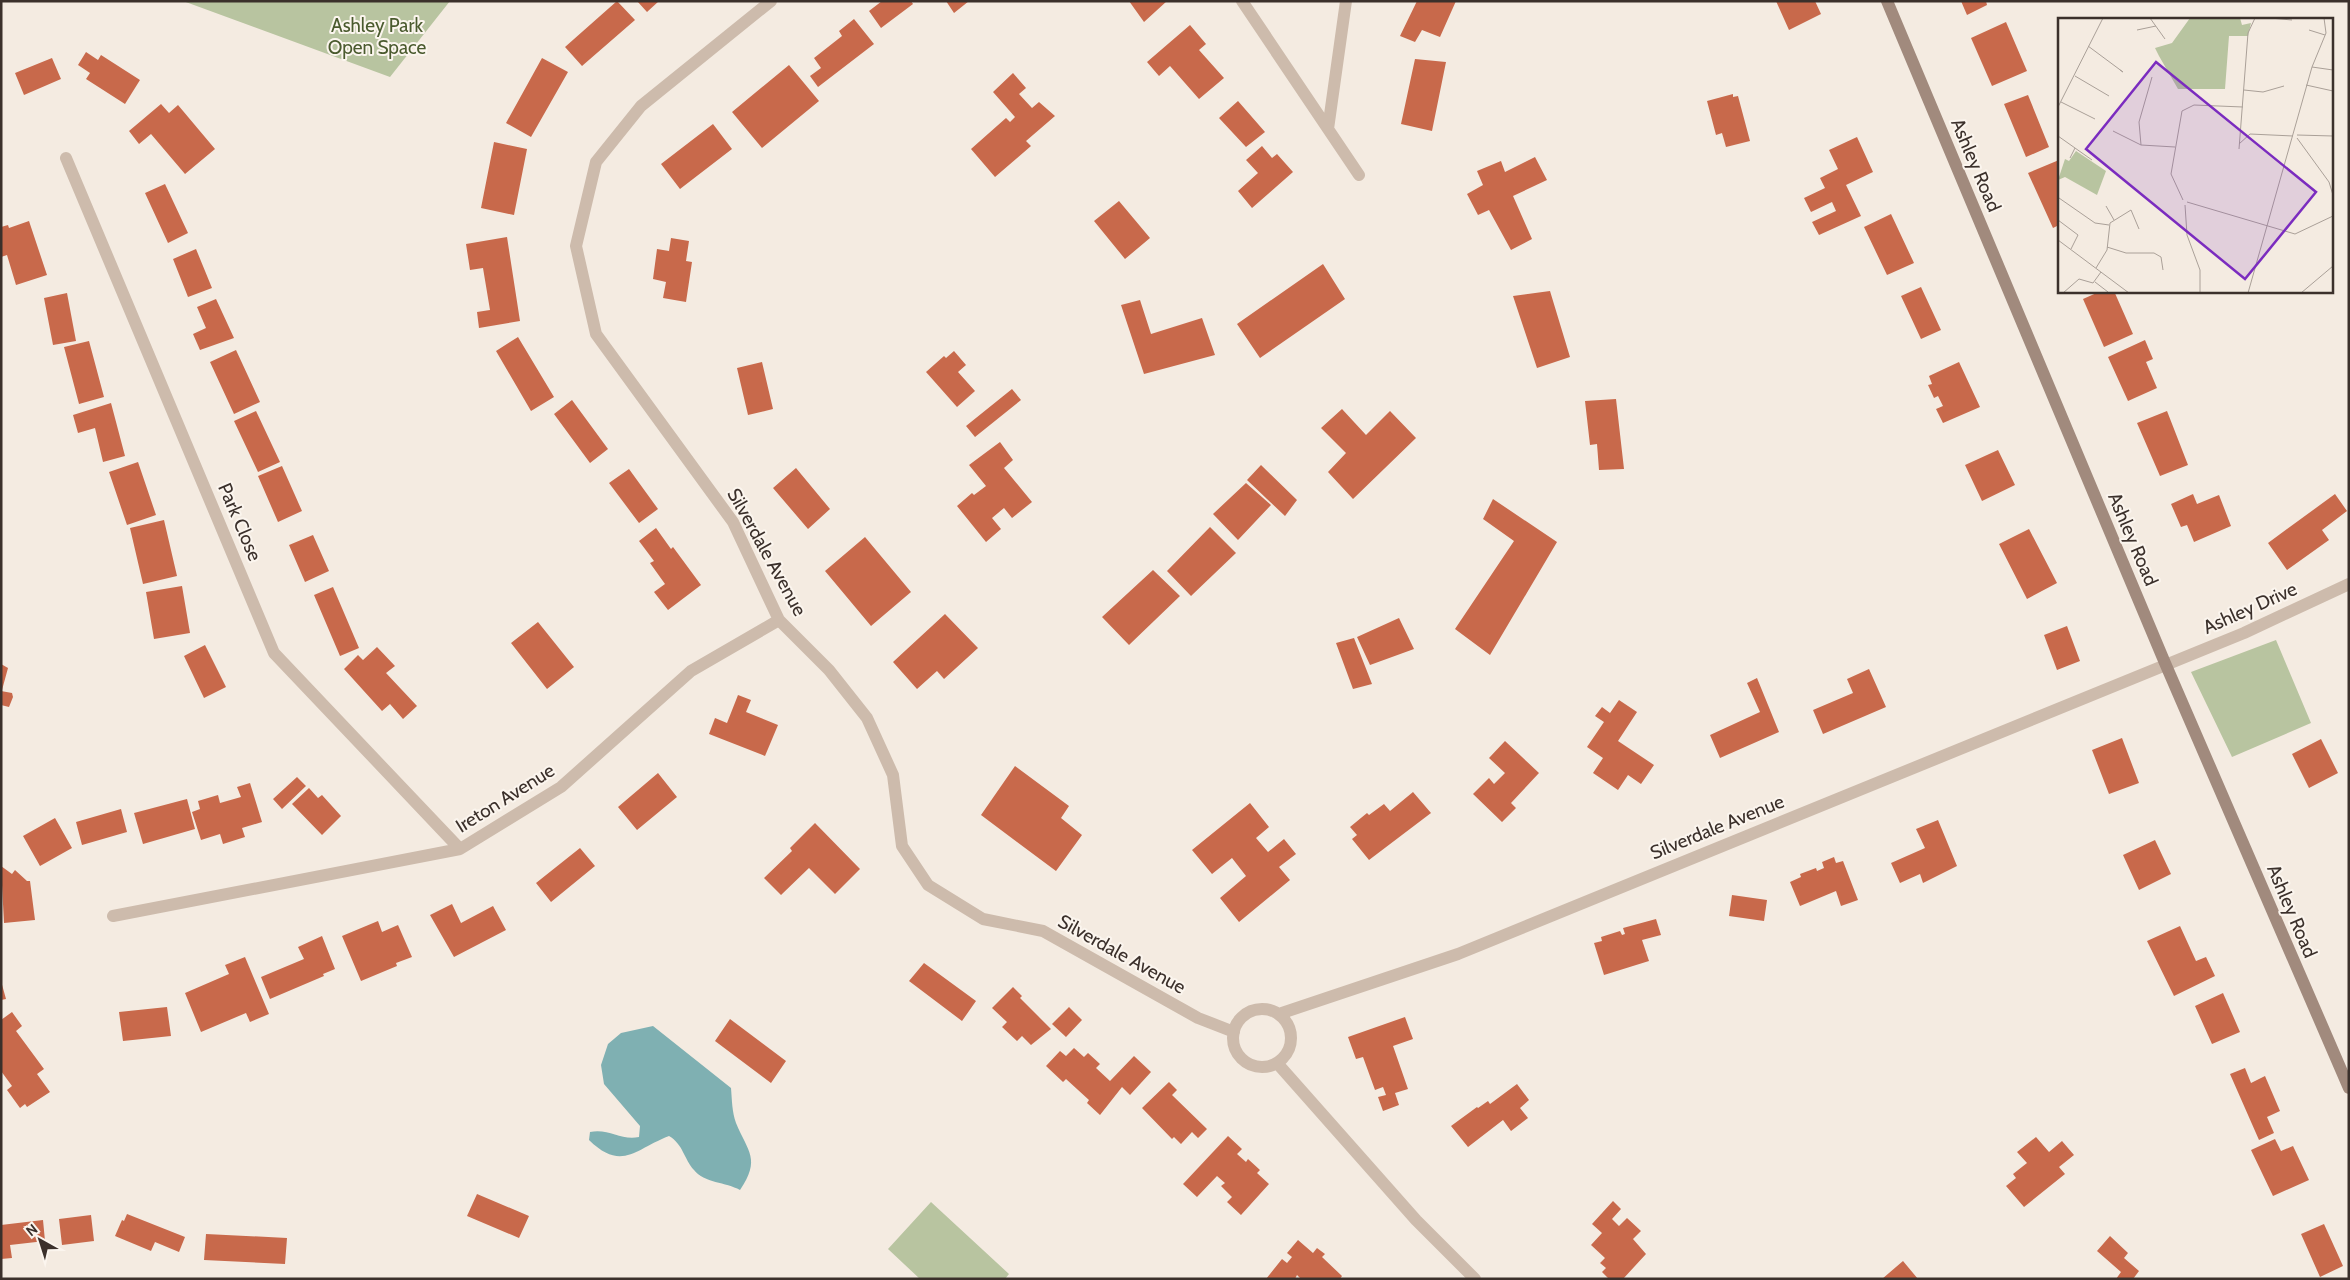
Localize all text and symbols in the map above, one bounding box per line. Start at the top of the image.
park label: Ashley Park Open Space [328,14,427,59]
inset map [2058,18,2332,292]
street label: Ashley Road [1946,115,2006,215]
street label: Park Close [213,479,267,565]
street label: Silverdale Avenue [722,484,812,620]
street label: Ashley Road [2103,489,2163,589]
street label: Ashley Drive [2199,577,2301,639]
street label: Ireton Avenue [451,758,559,837]
street label: Silverdale Avenue [1647,790,1788,864]
street label: Ashley Road [2262,861,2322,961]
street label: Silverdale Avenue [1054,909,1190,999]
north arrow [15,1215,65,1265]
text: N [22,1220,41,1240]

